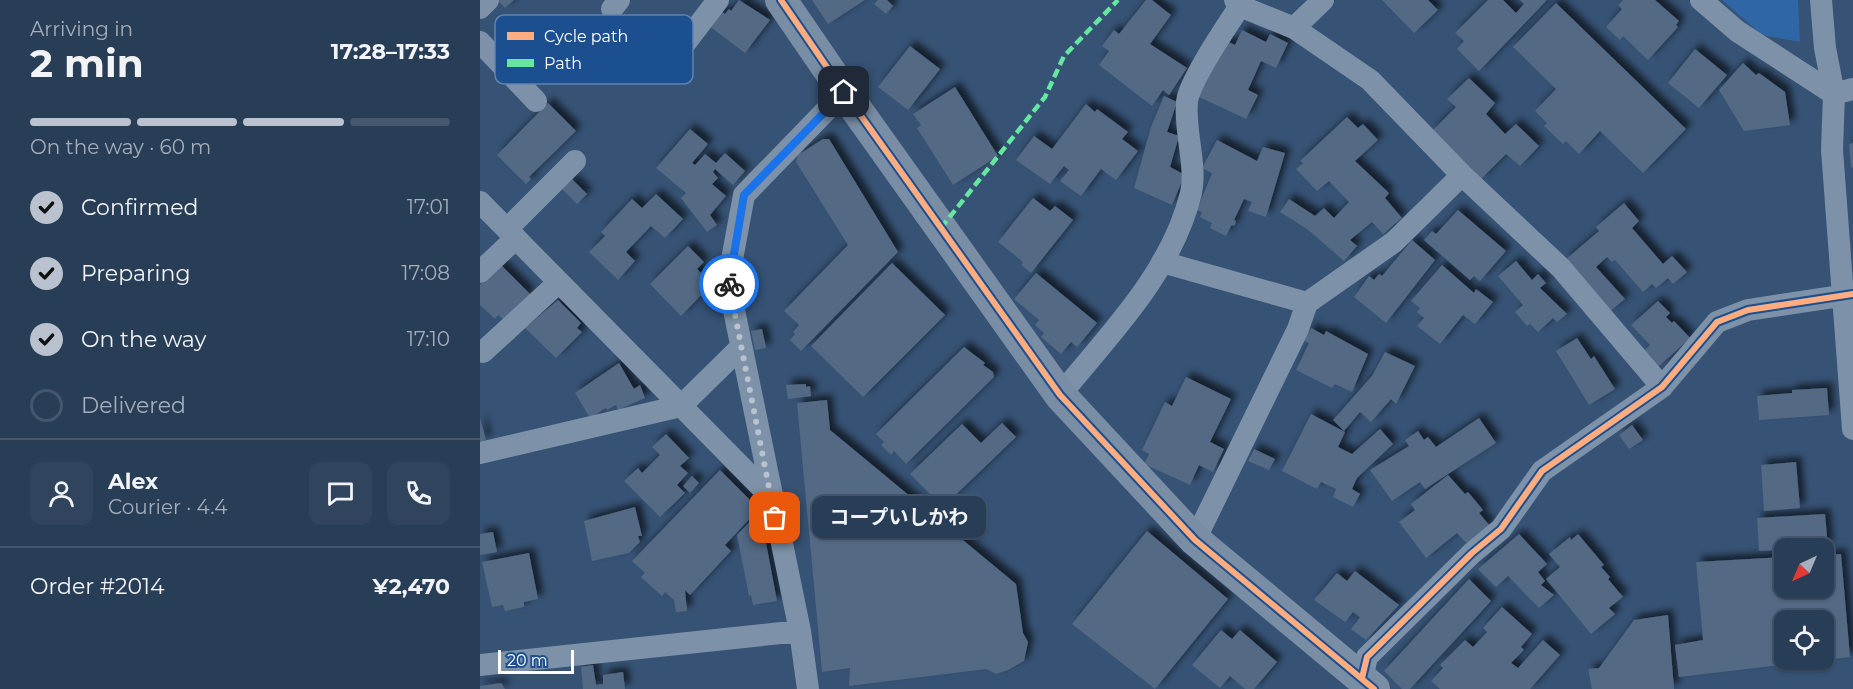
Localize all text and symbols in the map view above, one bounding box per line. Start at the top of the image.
legend [495,15,693,84]
text: Arriving in [30,17,133,41]
text: Cycle path [544,27,628,46]
text: 17:28–17:33 [331,38,450,65]
text: 2 min [30,39,144,87]
text: Path [544,54,582,73]
pin [818,66,869,117]
icon: home [827,75,860,108]
text: On the way · 60 m [30,135,211,159]
icon: check [30,191,63,224]
text: Confirmed [81,194,198,221]
text: 17:01 [407,195,450,219]
courier [699,254,759,314]
icon: check [30,257,63,290]
text: Preparing [81,260,190,287]
text: 17:08 [401,261,450,285]
icon: bike [713,268,746,301]
icon: check [30,323,63,356]
text: On the way [81,326,206,353]
text: 17:10 [407,327,450,351]
text: Delivered [81,392,186,419]
button: person [30,462,93,525]
button: chat [309,462,372,525]
button: phone [387,462,450,525]
text: Alex [108,468,158,495]
pin [749,492,800,543]
text: Courier · 4.4 [108,495,227,519]
callout: コープいしかわ [811,497,985,539]
icon: bag [758,501,791,534]
text: コープいしかわ [830,505,968,529]
north arrow [1774,538,1834,598]
map controls [1774,538,1834,670]
text: Order #2014 [30,573,165,600]
text: ¥2,470 [372,573,450,600]
button: locate [1774,610,1834,670]
scale bar [498,647,574,674]
text: 20 m [507,651,548,670]

